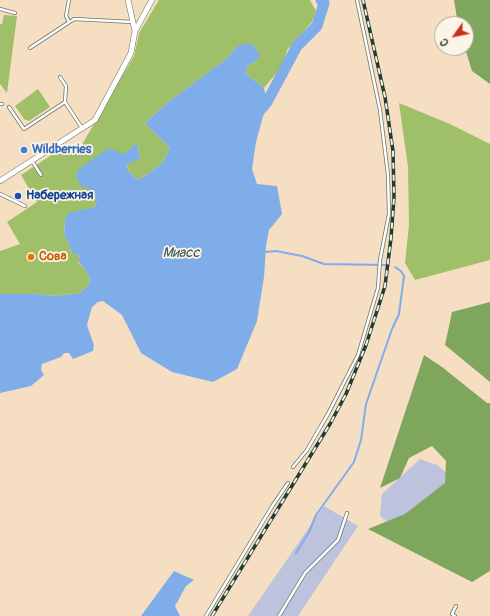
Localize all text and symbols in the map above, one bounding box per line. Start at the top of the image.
north arrow [434,16,474,56]
text: С [437,36,452,49]
place label: Wildberries [32,142,91,158]
marker: Wildberries [19,145,29,155]
place label: Набережная [26,188,93,204]
marker: Набережная [13,191,23,201]
water label: Миасс [162,245,200,261]
place label: Сова [39,249,66,265]
marker: Сова [26,252,36,262]

